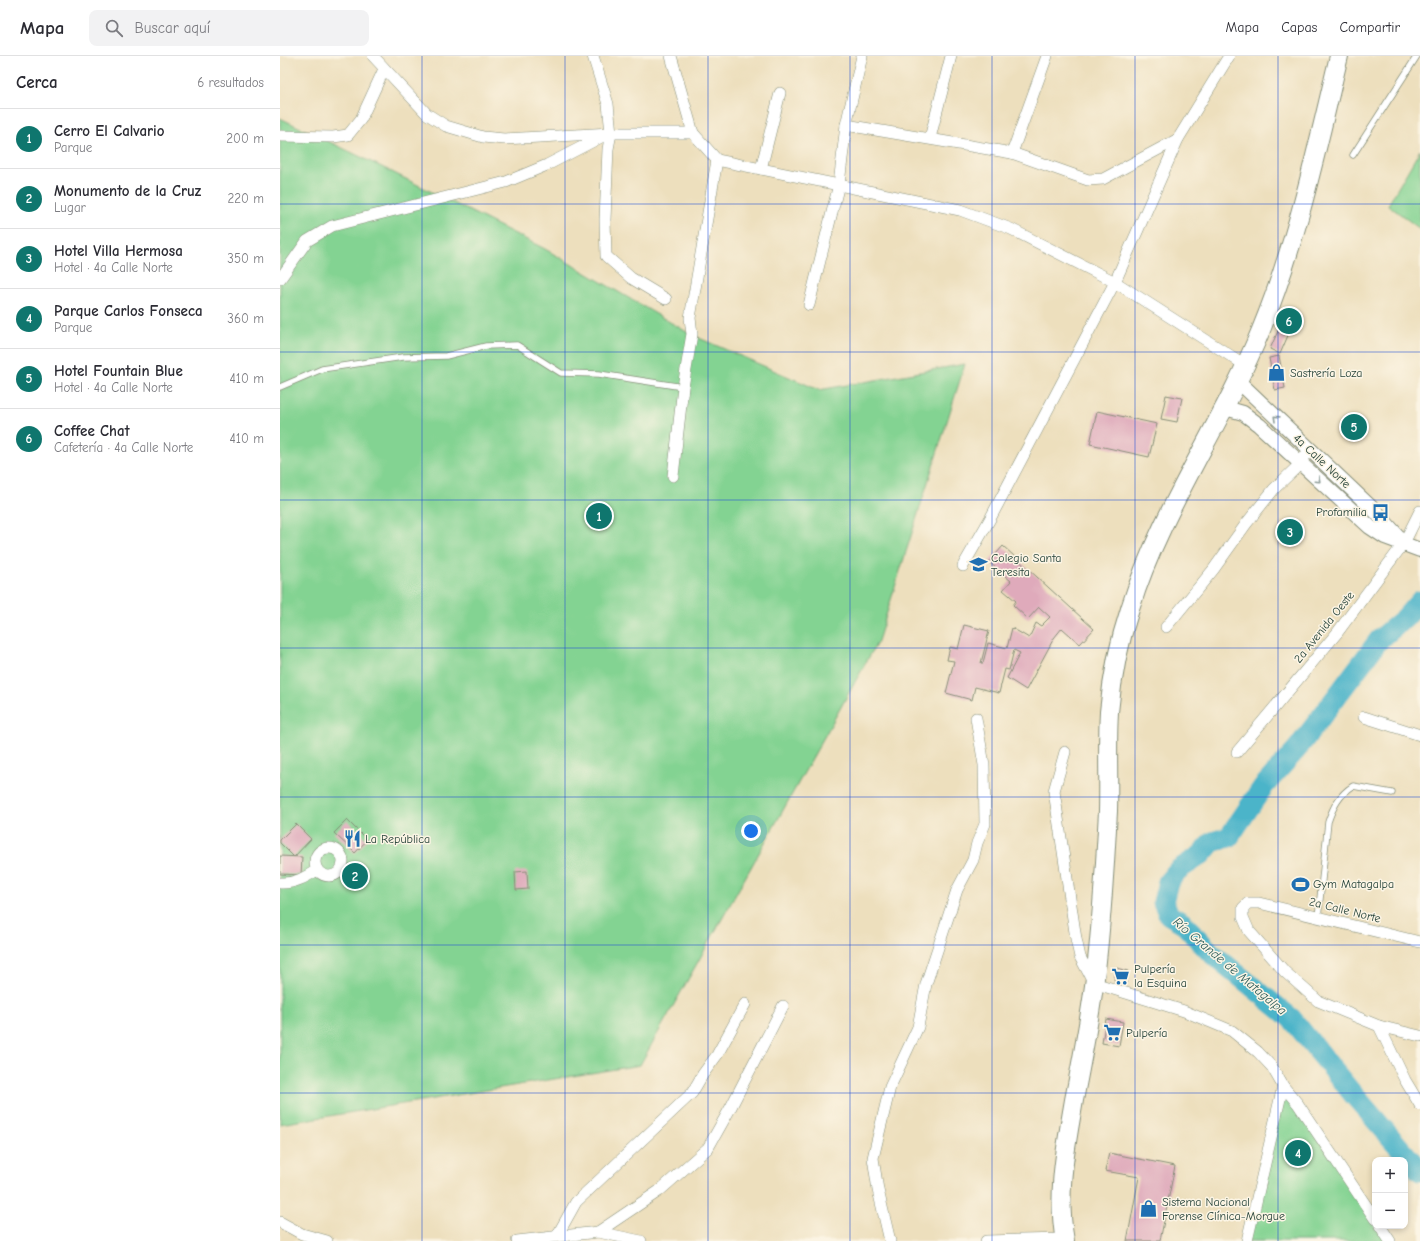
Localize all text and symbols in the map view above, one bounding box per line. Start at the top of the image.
search box [89,10,369,46]
text: Mapa [20,17,65,39]
icon: search [103,17,125,39]
text: Buscar aquí [135,19,210,37]
text: Mapa [1226,19,1259,36]
text: Capas [1281,19,1317,36]
text: Compartir [1339,19,1400,36]
text: Cerca [16,73,58,92]
text: 6 resultados [197,75,264,90]
text: Cerro El Calvario [54,122,165,140]
text: 1 [26,131,32,146]
text: 200 m [226,131,264,146]
text: Parque [54,140,92,155]
text: Monumento de la Cruz [54,182,201,200]
text: 2 [26,191,32,206]
text: 220 m [227,191,264,206]
text: Lugar [54,200,86,215]
text: Hotel Villa Hermosa [54,242,183,260]
text: 3 [26,251,32,266]
text: 350 m [227,251,264,266]
text: Hotel · 4a Calle Norte [54,260,173,275]
text: Parque Carlos Fonseca [54,302,203,320]
pin: 6 [1276,306,1302,336]
text: 4 [26,311,32,326]
text: 360 m [227,311,264,326]
text: Parque [54,320,92,335]
text: Hotel Fountain Blue [54,362,183,380]
shop icon: Sastrería Loza [1267,363,1287,383]
place label: Sastrería Loza [1290,366,1362,380]
text: 5 [26,371,32,386]
text: 410 m [230,371,264,386]
text: Hotel · 4a Calle Norte [54,380,173,395]
pin: 5 [1341,412,1367,442]
one-way arrow [1273,416,1281,423]
text: Coffee Chat [54,422,130,440]
text: 6 [26,431,32,446]
text: 410 m [230,431,264,446]
street label: 4a Calle Norte [1291,431,1353,491]
text: Cafetería · 4a Calle Norte [54,440,193,455]
one-way arrow [1313,475,1321,483]
pin: 1 [586,501,612,531]
bus stop icon: Profamilia [1370,502,1390,522]
place label: Profamilia [1316,505,1367,519]
pin: 3 [1277,517,1303,547]
place label: Colegio Santa Teresita [991,551,1062,579]
school or university icon: Colegio Santa Teresita [968,555,988,575]
street label: 2a Avenida Oeste [1291,588,1357,666]
your location [741,821,761,841]
restaurant icon: La República [342,829,362,849]
place label: La República [365,832,430,846]
pin: 2 [342,861,368,891]
sports icon: Gym Matagalpa [1290,874,1310,894]
place label: Gym Matagalpa [1313,877,1394,891]
street label: 2a Calle Norte [1308,894,1382,926]
water label: Río Grande de Matagalpa [1170,914,1290,1018]
place label: Pulpería la Esquina [1134,962,1187,990]
supermarket icon: Pulpería la Esquina [1111,966,1131,986]
supermarket icon: Pulpería [1103,1023,1123,1043]
place label: Pulpería [1126,1026,1168,1040]
pin: 4 [1285,1138,1311,1168]
map controls [1372,1157,1408,1229]
button: + [1372,1157,1408,1193]
button: − [1372,1193,1408,1229]
place label: Sistema Nacional Forense Clínica-Morgue [1162,1195,1285,1223]
shop icon: Sistema Nacional Forense Clínica-Morgue [1139,1199,1159,1219]

